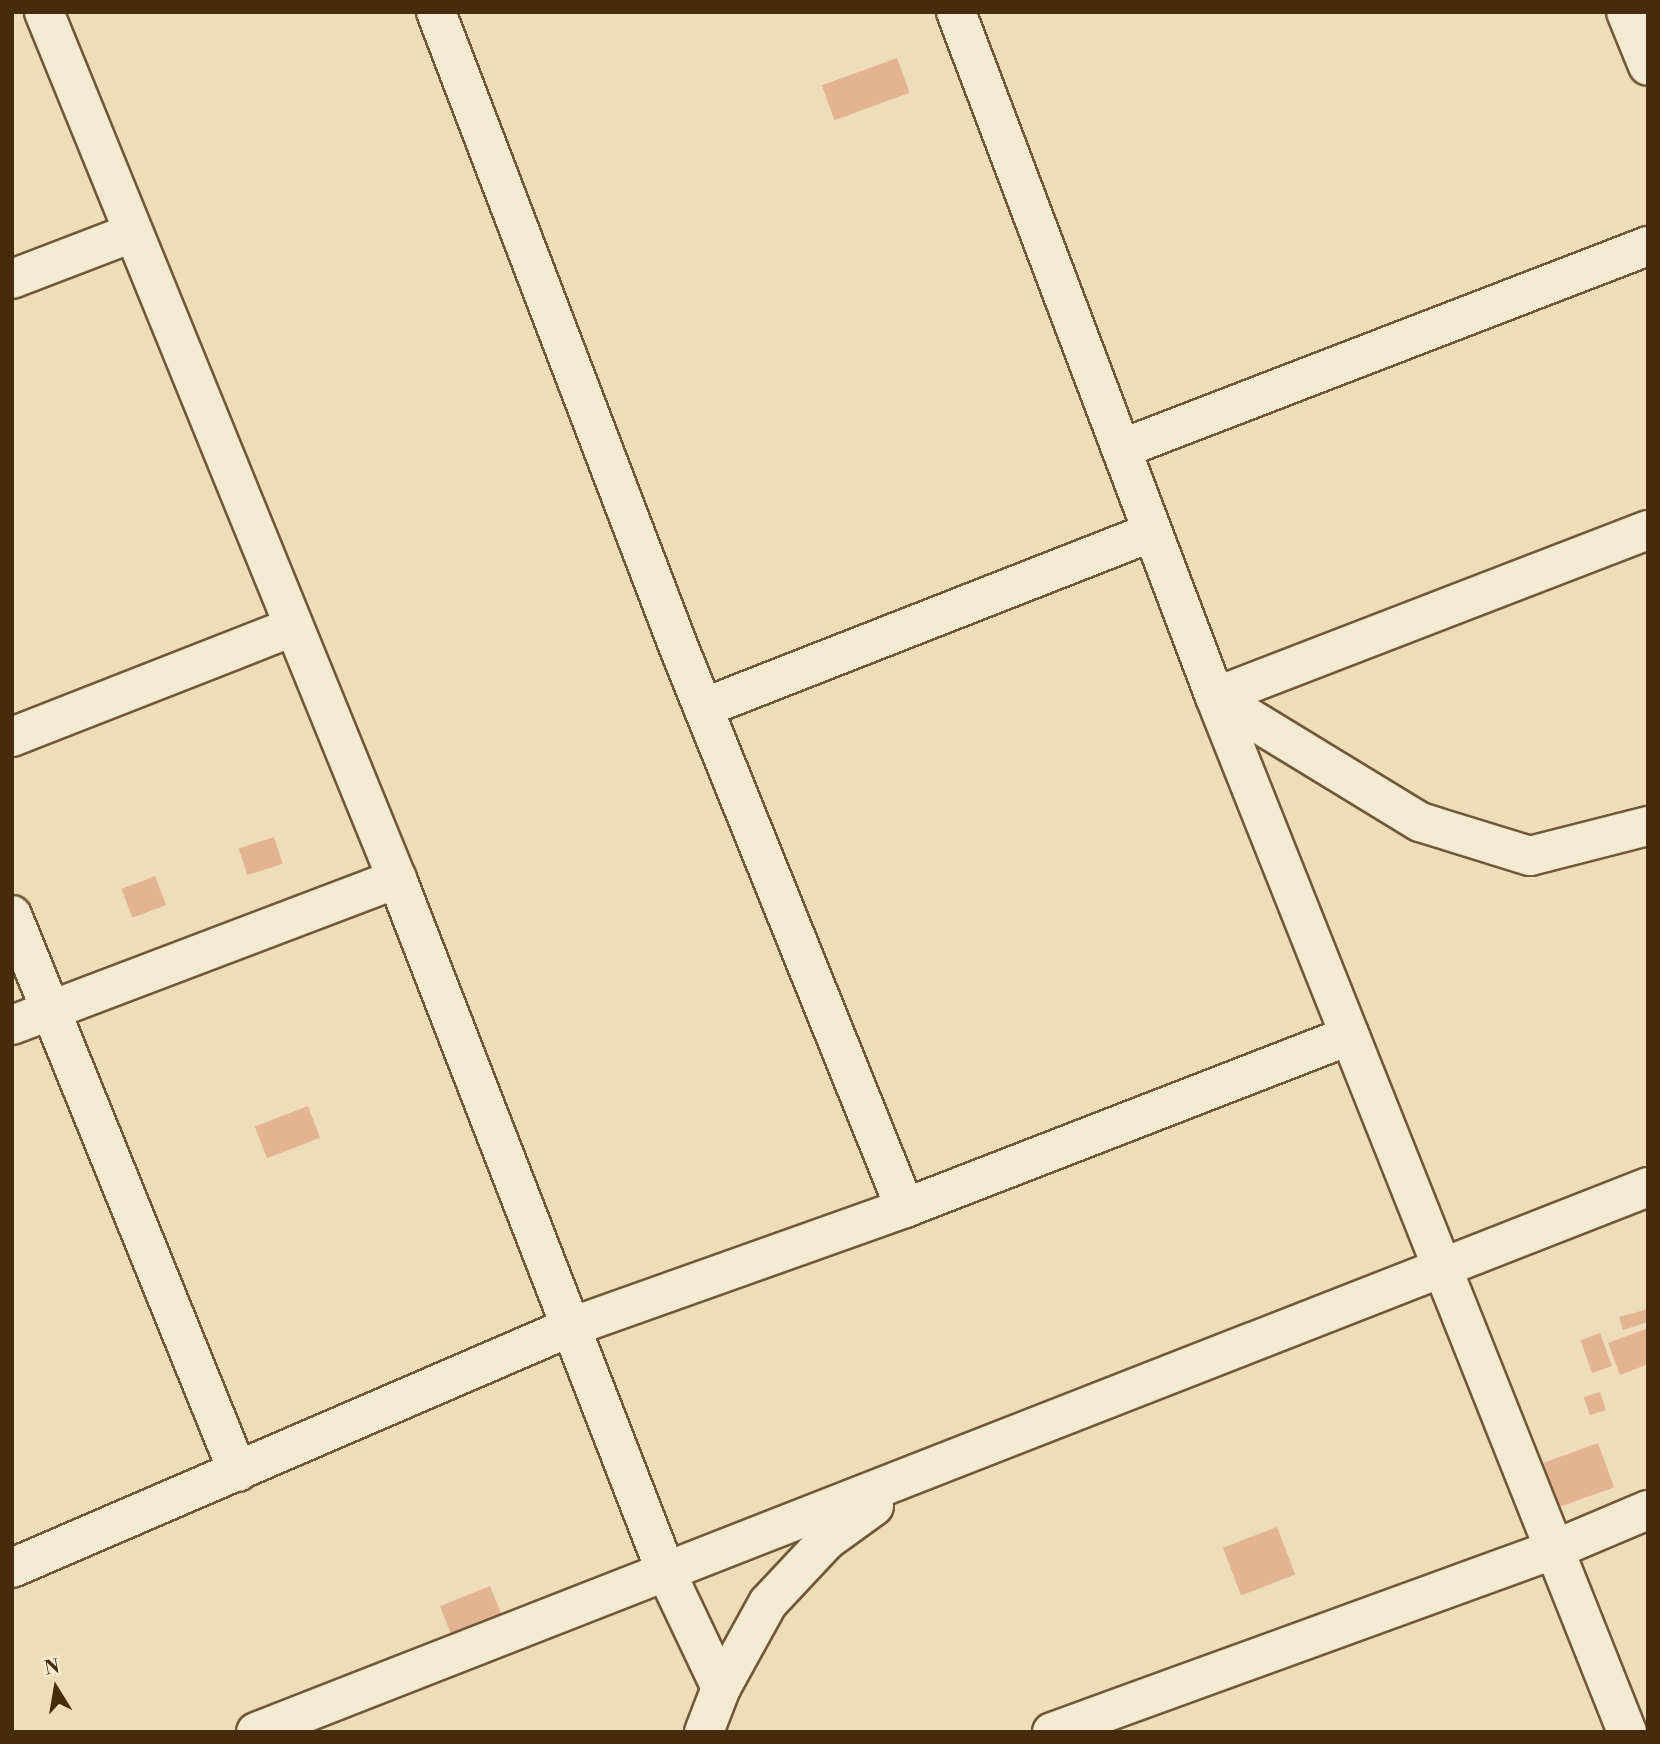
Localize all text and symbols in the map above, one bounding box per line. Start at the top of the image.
north arrow [21,1653,91,1723]
text: N [42,1654,62,1681]

